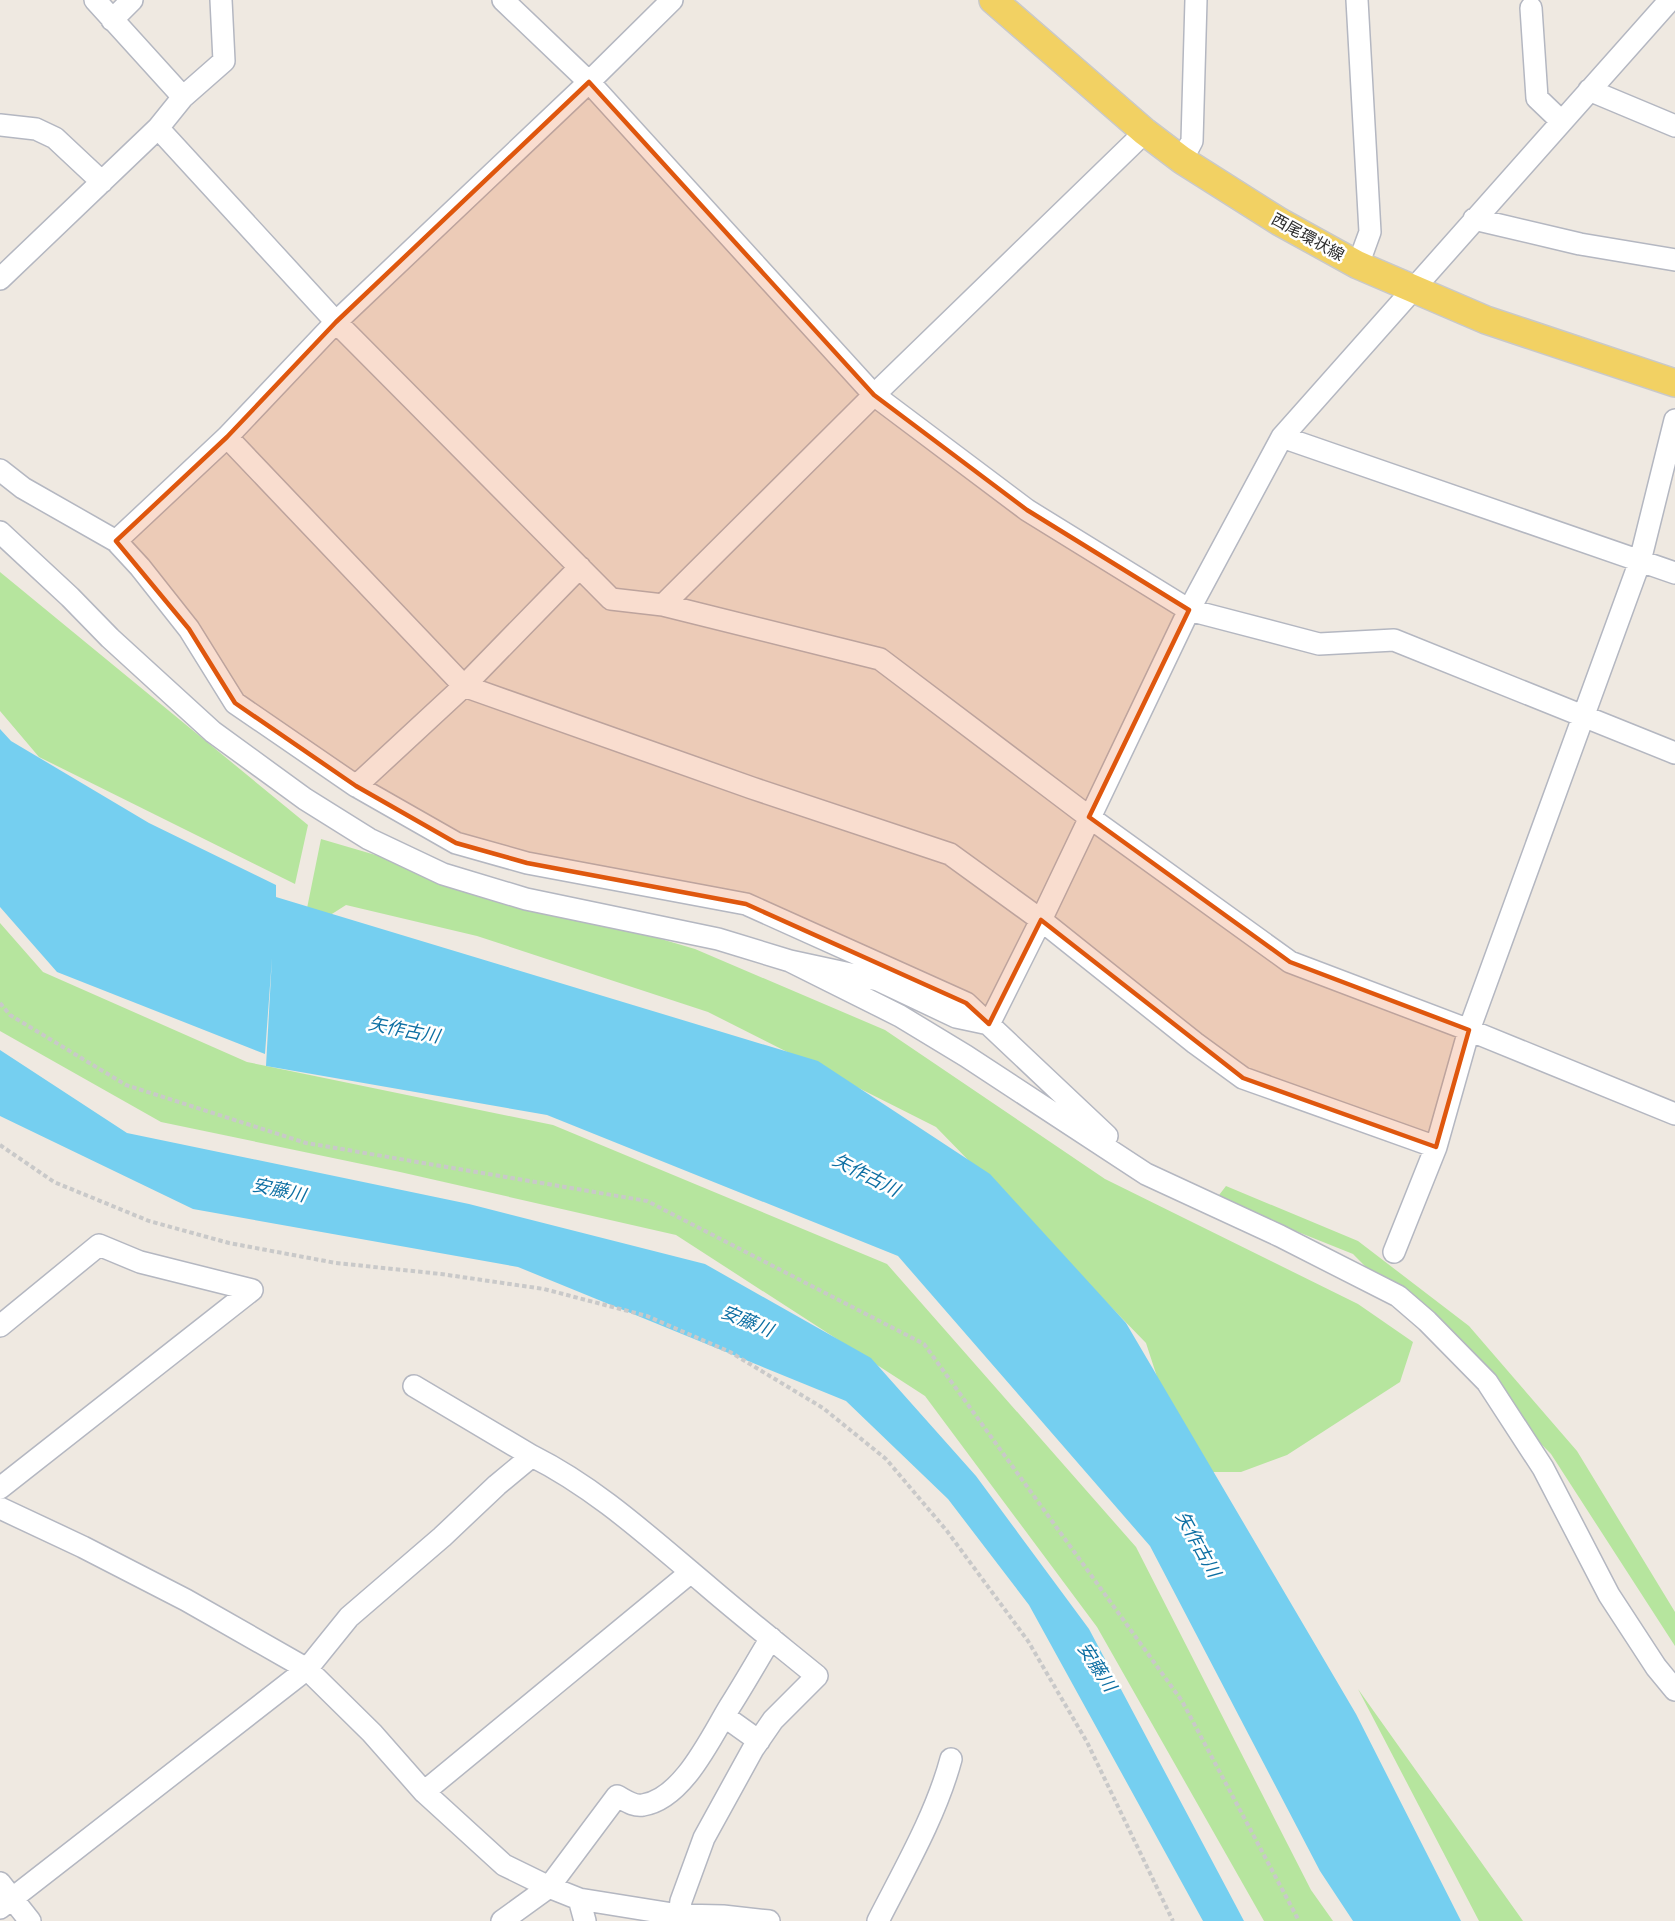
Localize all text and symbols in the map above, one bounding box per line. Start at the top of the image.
street label: 西尾環状線 [1269,210,1347,264]
water label: 矢作古川 [367,1013,443,1047]
water label: 矢作古川 [829,1150,904,1201]
water label: 安藤川 [251,1175,309,1206]
water label: 安藤川 [718,1302,778,1341]
water label: 矢作古川 [1172,1508,1225,1582]
water label: 安藤川 [1074,1639,1121,1697]

